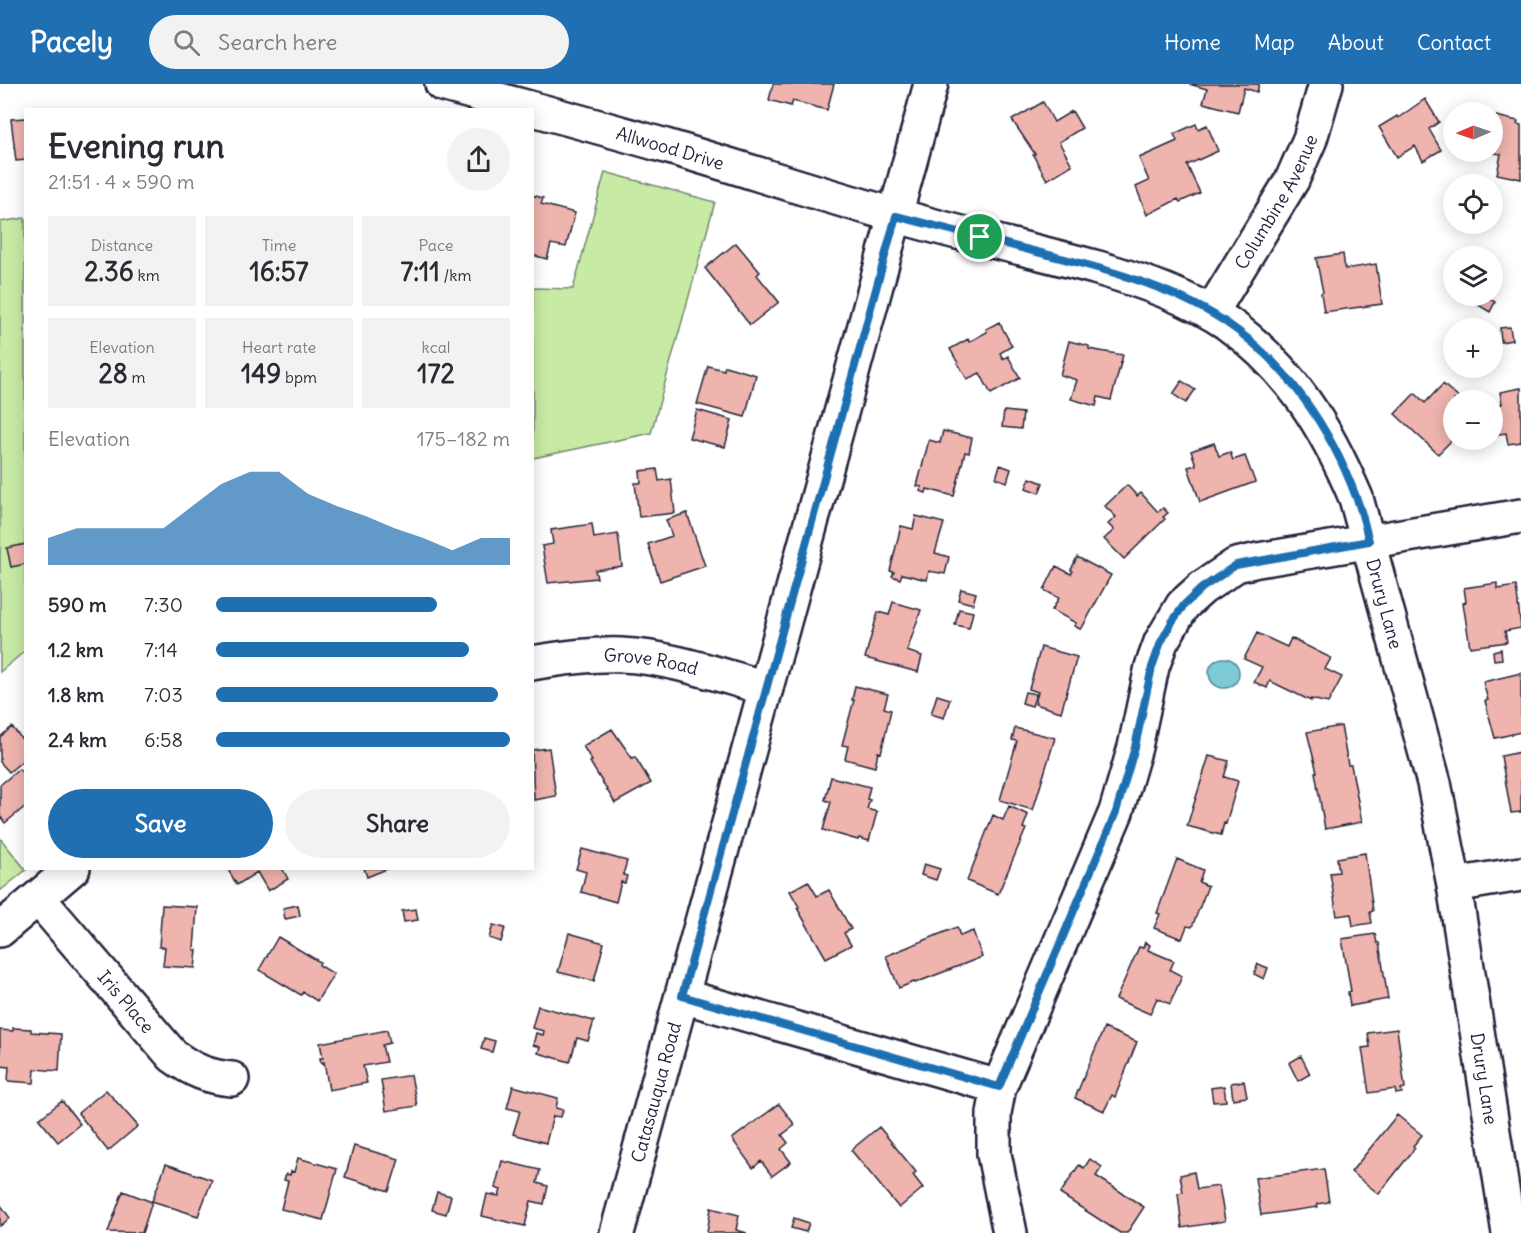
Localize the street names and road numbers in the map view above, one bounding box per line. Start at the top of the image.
street label: Allwood Drive [614,121,727,174]
street label: Columbine Avenue [1229,131,1322,273]
street label: Drury Lane [1362,556,1408,651]
street label: Grove Road [604,643,701,680]
street label: Iris Place [93,965,160,1037]
street label: Catasauqua Road [625,1019,686,1165]
street label: Drury Lane [1466,1031,1503,1126]

